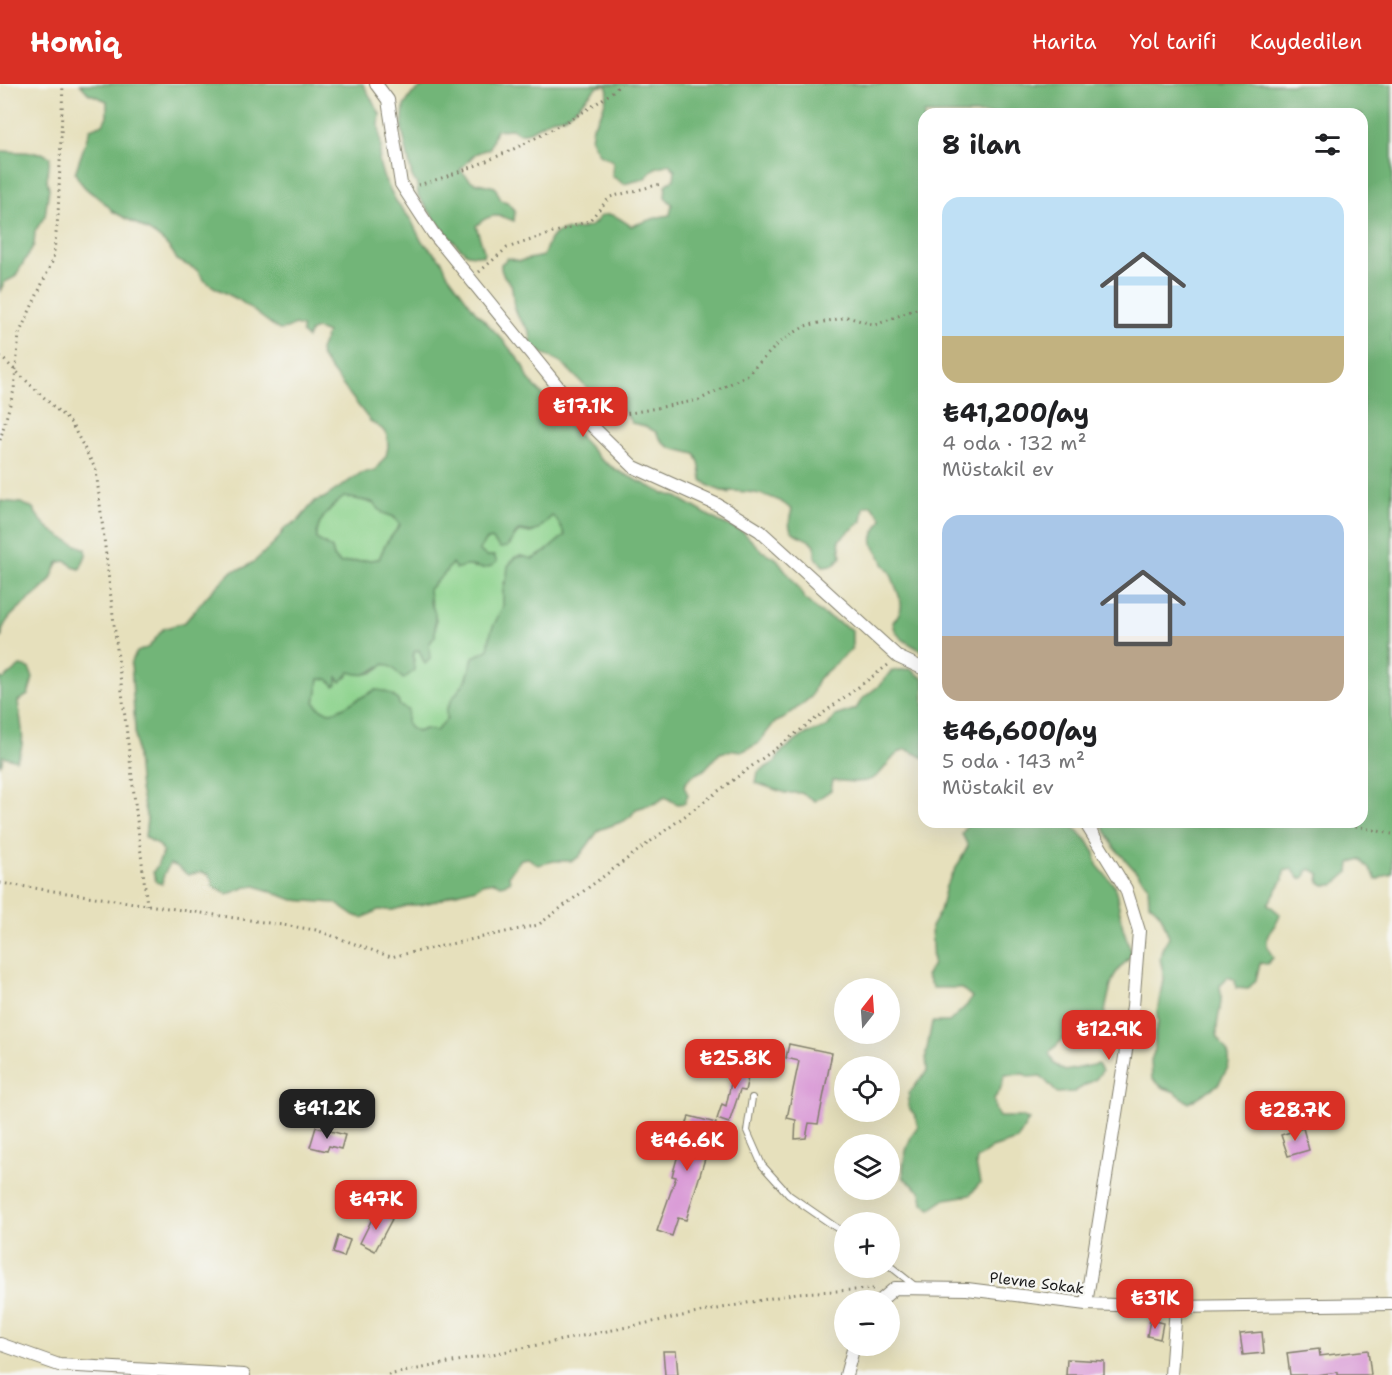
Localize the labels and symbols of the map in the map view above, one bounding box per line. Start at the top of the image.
pin: ₺17.1K [534,387,632,438]
north arrow [834,978,900,1044]
pin: ₺12.9K [1060,1010,1158,1061]
pin: ₺25.8K [686,1039,784,1090]
pin: ₺41.2K [278,1089,376,1140]
pin: ₺28.7K [1246,1091,1344,1142]
pin: ₺46.6K [638,1121,736,1172]
pin: ₺47K [340,1180,412,1231]
street label: Plevne Sokak [988,1267,1086,1299]
pin: ₺31K [1119,1279,1191,1330]

